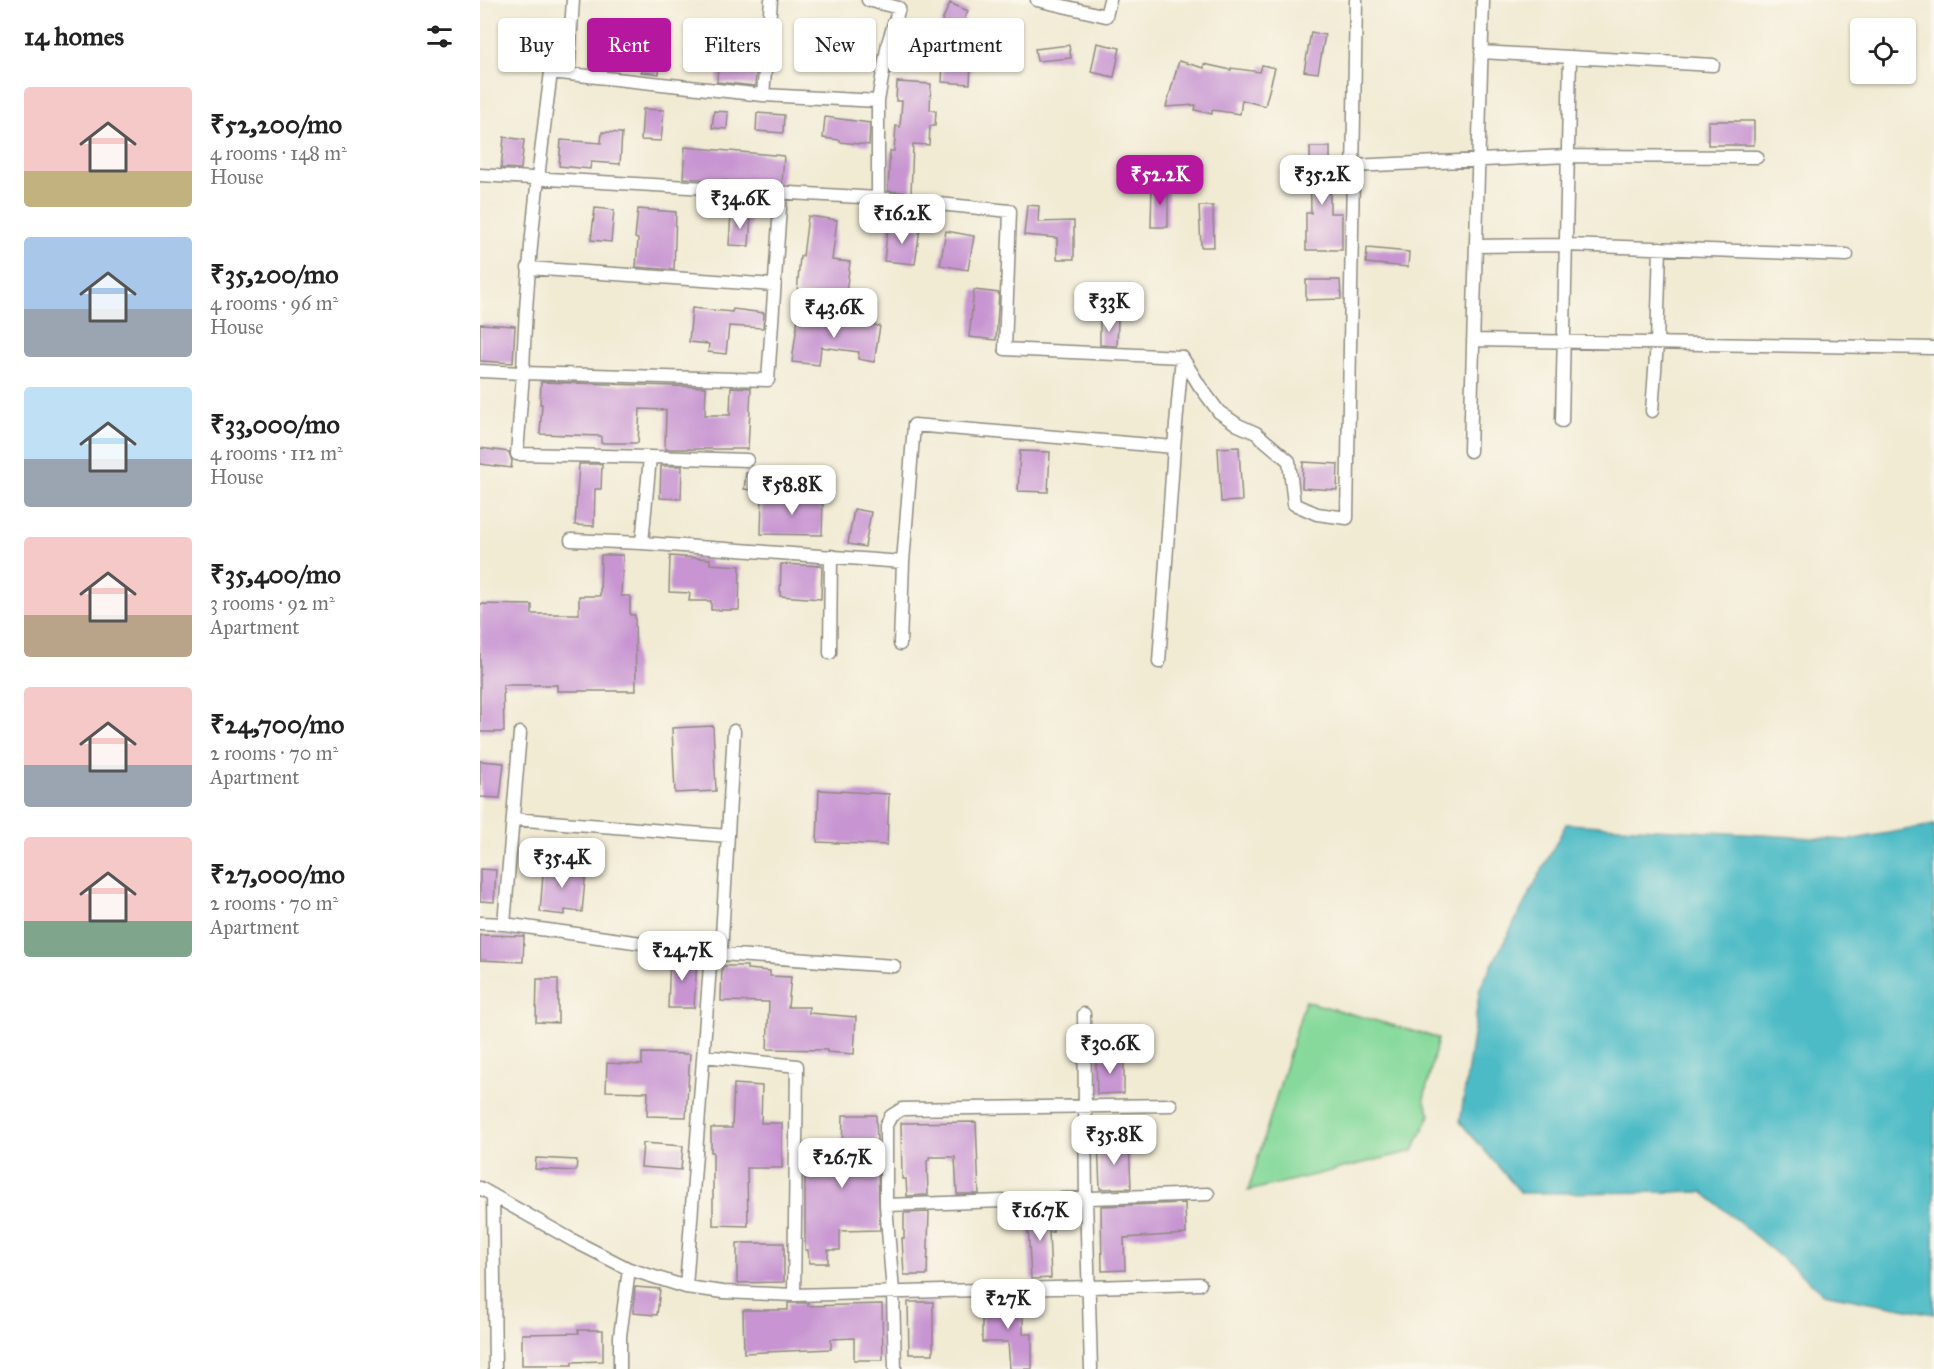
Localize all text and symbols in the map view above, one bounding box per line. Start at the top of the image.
chip: Buy [498,18,575,72]
chip: Rent [587,18,671,72]
chip: Filters [683,18,782,72]
chip: New [794,18,876,72]
chip: Apartment [888,18,1024,72]
map controls [1850,18,1916,84]
button: locate [1850,18,1916,84]
text: 14 homes [24,20,124,52]
icon: filters [423,20,456,53]
text: ₹52,200/mo [210,108,342,140]
icon: home [72,111,144,183]
text: 4 rooms · 148 m² [210,141,347,165]
pin: ₹52.2K [1111,155,1209,206]
pin: ₹35.2K [1273,155,1371,206]
text: ₹52.2K [1130,162,1190,186]
text: ₹35.2K [1294,162,1350,186]
text: House [210,165,264,189]
pin: ₹34.6K [691,179,789,230]
text: ₹34.6K [710,186,770,210]
pin: ₹16.2K [853,194,951,245]
text: ₹16.2K [873,201,931,225]
text: ₹35,200/mo [210,258,339,290]
icon: home [72,261,144,333]
pin: ₹33K [1073,282,1145,333]
pin: ₹43.6K [785,288,883,339]
text: ₹33K [1088,289,1130,313]
text: 4 rooms · 96 m² [210,291,338,315]
text: ₹43.6K [804,295,864,319]
text: House [210,315,264,339]
text: ₹33,000/mo [210,408,340,440]
icon: home [72,411,144,483]
text: 4 rooms · 112 m² [210,441,343,465]
text: House [210,465,264,489]
pin: ₹58.8K [743,465,841,516]
text: ₹58.8K [762,472,822,496]
text: ₹35,400/mo [210,558,341,590]
icon: home [72,561,144,633]
text: 3 rooms · 92 m² [210,591,335,615]
text: Apartment [210,615,299,639]
text: ₹24,700/mo [210,708,344,740]
icon: home [72,711,144,783]
text: 2 rooms · 70 m² [210,741,338,765]
text: Apartment [210,765,299,789]
pin: ₹35.4K [513,838,611,889]
text: ₹35.4K [533,845,591,869]
text: ₹27,000/mo [210,858,345,890]
icon: home [72,861,144,933]
text: 2 rooms · 70 m² [210,891,338,915]
text: Apartment [210,915,299,939]
pin: ₹24.7K [633,931,731,982]
text: ₹24.7K [652,938,712,962]
pin: ₹30.6K [1061,1024,1159,1075]
text: ₹30.6K [1080,1031,1140,1055]
pin: ₹35.8K [1065,1115,1163,1166]
text: ₹35.8K [1085,1122,1143,1146]
pin: ₹26.7K [793,1138,891,1189]
text: ₹26.7K [812,1145,872,1169]
pin: ₹16.7K [991,1191,1089,1242]
text: ₹16.7K [1011,1198,1069,1222]
pin: ₹27K [972,1279,1044,1330]
text: ₹27K [985,1286,1031,1310]

